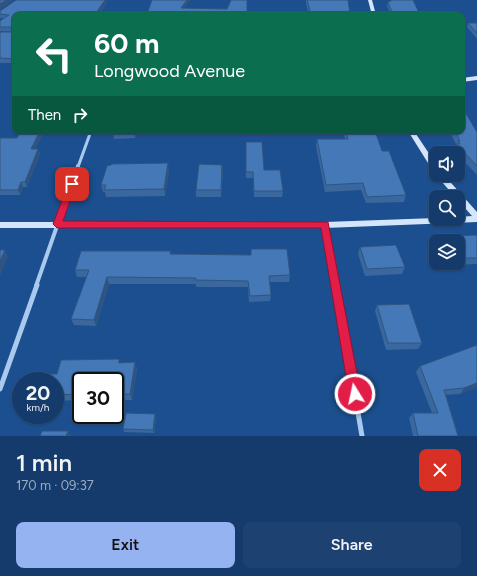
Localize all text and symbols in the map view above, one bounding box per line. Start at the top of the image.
text: 60 m [94,26,159,60]
icon: left [28,28,80,80]
text: Longwood Avenue [94,60,245,82]
icon: right [69,104,91,126]
text: Then [28,106,61,124]
map controls [429,146,465,270]
button: sound [429,146,465,182]
pin [55,167,89,201]
icon: arrive [61,173,83,195]
button: search [429,190,465,226]
button: layers [429,234,465,270]
speed limit sign: 30 [72,372,124,424]
position arrow [334,373,376,415]
text: 20 [26,381,50,405]
text: km/h [27,401,49,414]
text: 1 min [16,448,72,477]
button: close [419,449,461,491]
text: 170 m · 09:37 [16,478,94,493]
button: Exit [16,522,235,568]
button: Share [243,522,461,568]

